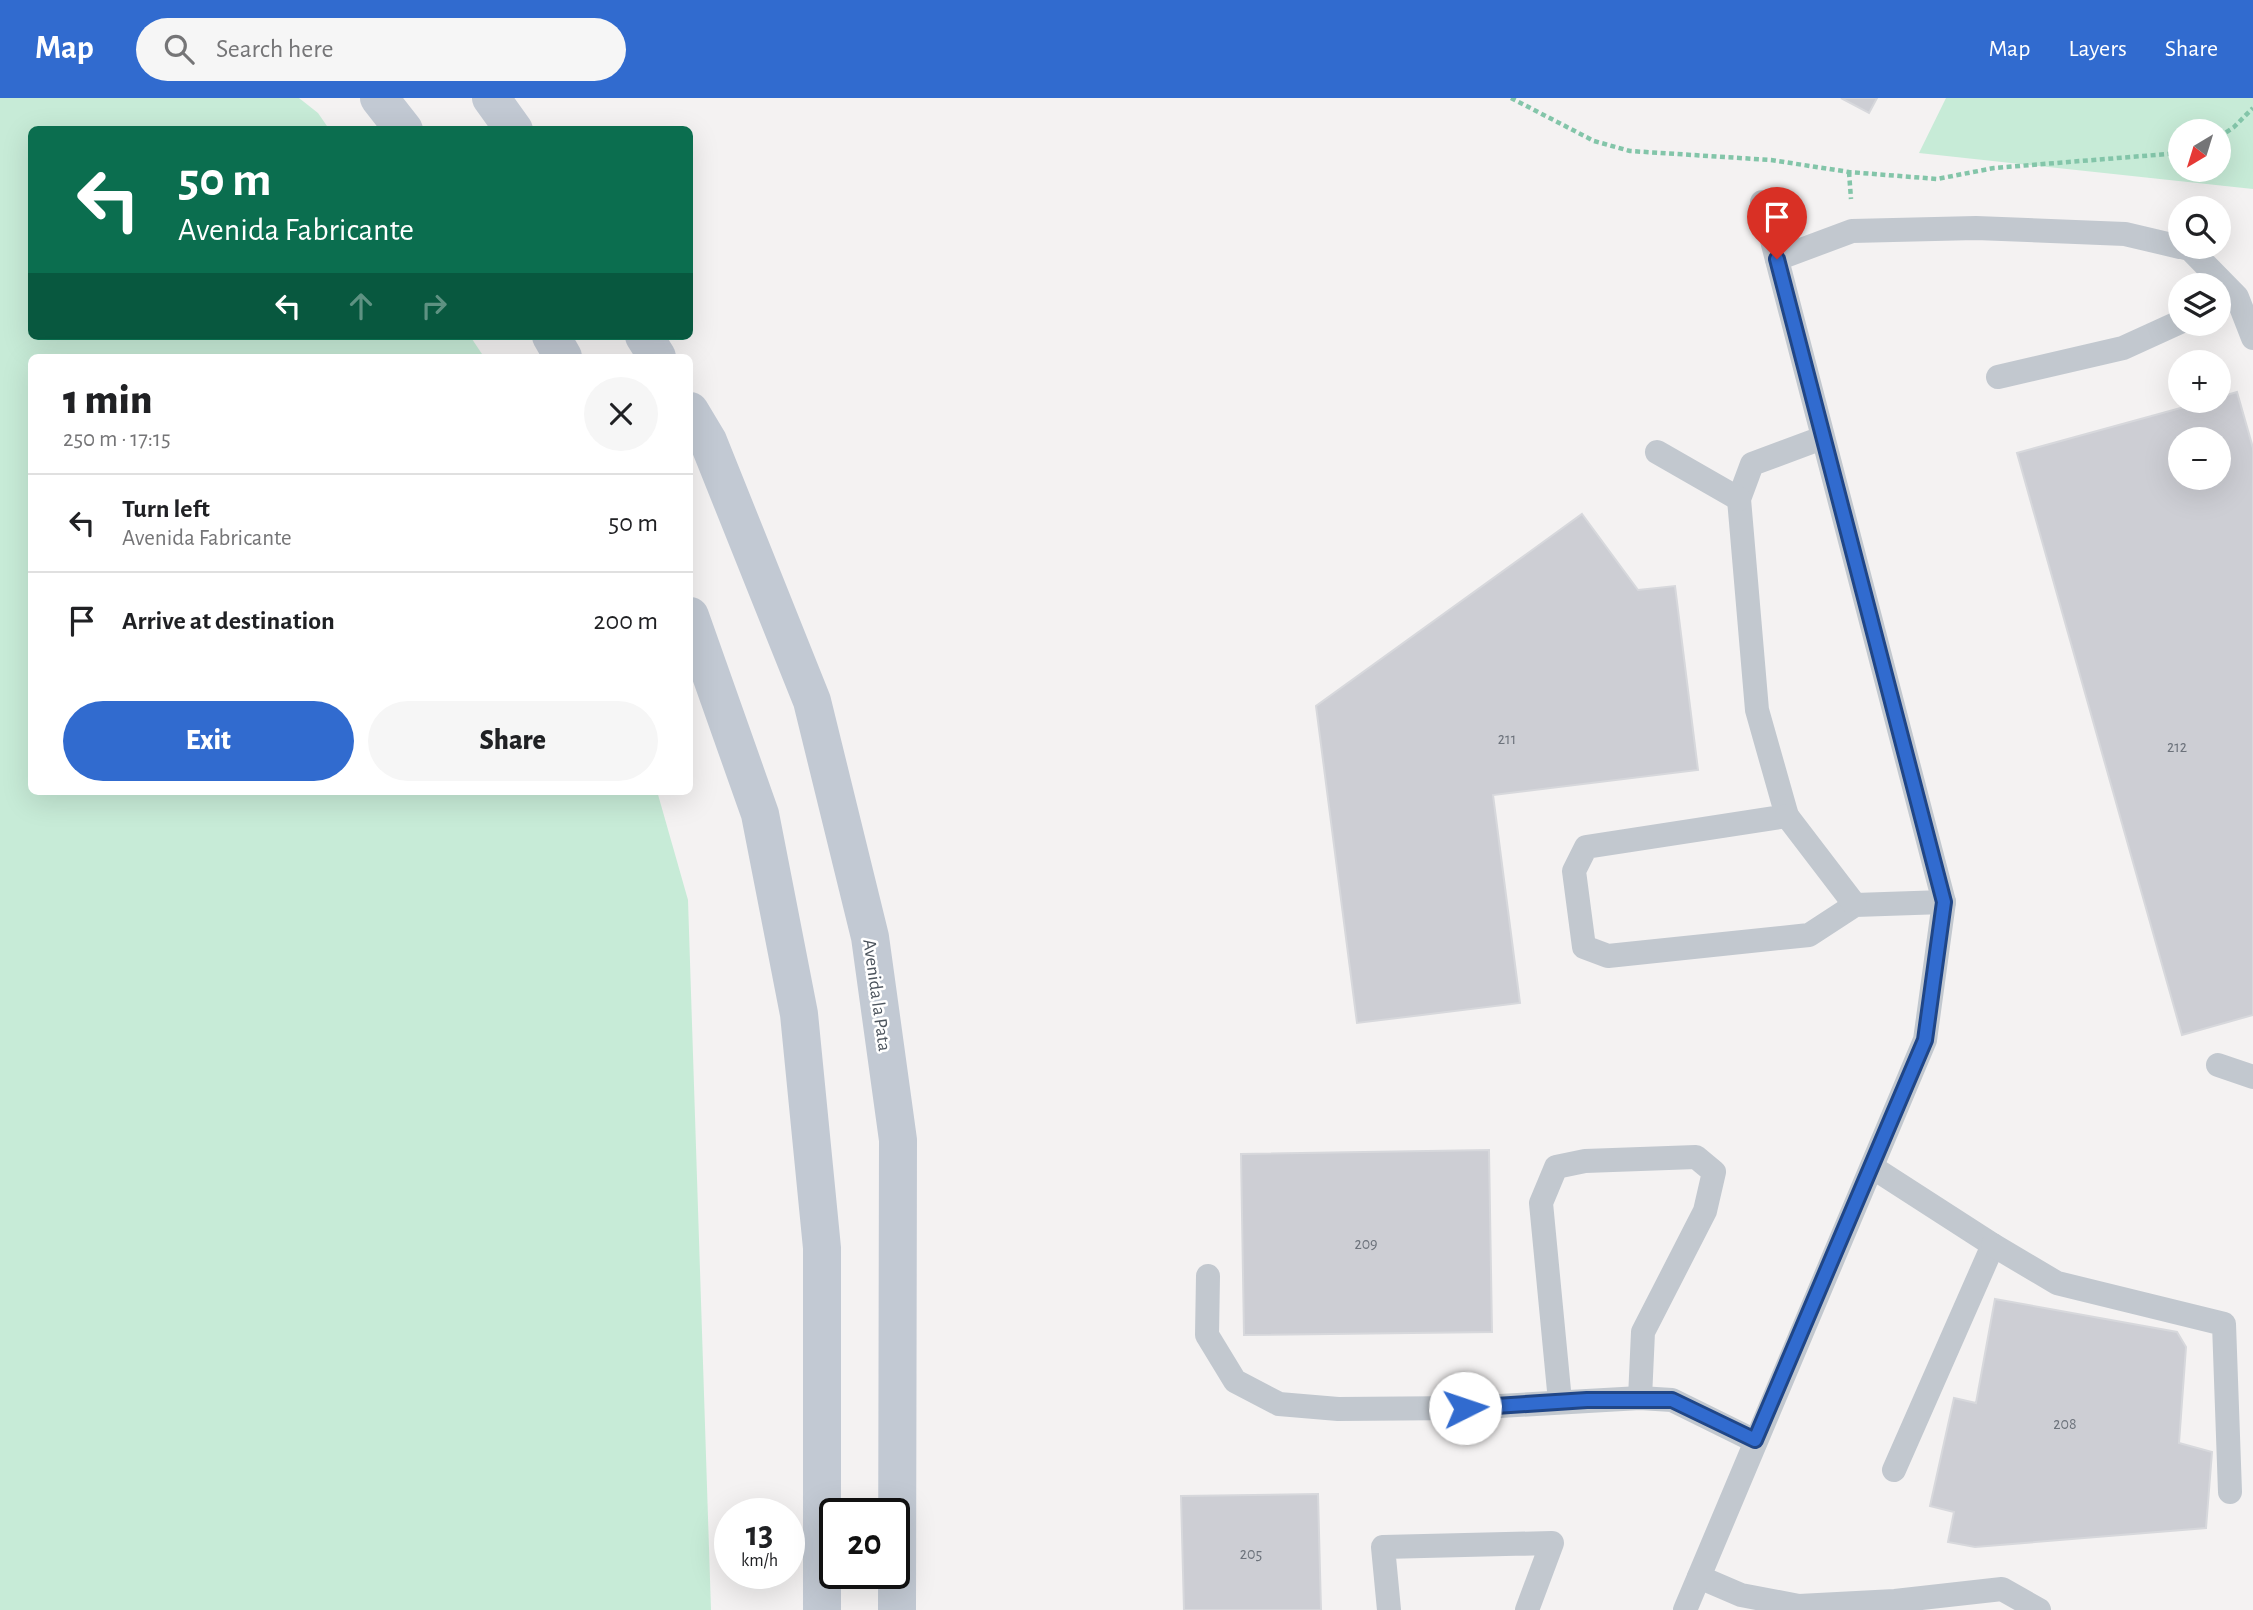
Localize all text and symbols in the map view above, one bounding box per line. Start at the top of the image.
search box [136,18,626,81]
icon: search [160,30,198,68]
text: Map [35,32,94,65]
text: Search here [216,36,334,62]
text: Map [1988,37,2030,61]
text: Layers [2068,37,2127,61]
text: Share [2165,37,2218,61]
north arrow [2168,119,2231,182]
map controls [2168,119,2231,490]
icon: left [63,154,154,245]
text: 50 m [178,156,272,205]
pin [1747,187,1807,259]
button: search [2168,196,2231,259]
icon: arrive [1758,198,1796,236]
text: Avenida Fabricante [178,214,414,246]
button: layers [2168,273,2231,336]
icon: left [269,287,307,325]
icon: ahead [342,287,380,325]
icon: right [415,287,453,325]
button: + [2168,350,2231,413]
button: close [584,377,658,451]
text: 1 min [63,379,152,421]
button: − [2168,427,2231,490]
text: 250 m · 17:15 [63,428,171,451]
text: Turn left [122,496,210,522]
icon: left [63,504,101,542]
text: 50 m [608,510,658,536]
text: Avenida Fabricante [122,527,292,550]
icon: arrive [63,602,101,640]
text: Arrive at destination [122,608,335,634]
text: 200 m [594,608,658,634]
button: Exit [63,701,354,781]
button: Share [368,701,658,781]
house number: 211 [1498,731,1516,747]
house number: 212 [2167,739,2187,755]
street label: Avenida la Pata [859,938,894,1053]
house number: 209 [1354,1236,1378,1252]
position arrow [1428,1371,1502,1445]
house number: 208 [2053,1416,2077,1432]
speed limit sign: 20 [819,1498,910,1589]
text: 13 [746,1517,773,1552]
house number: 205 [1240,1546,1262,1562]
text: km/h [741,1552,778,1570]

